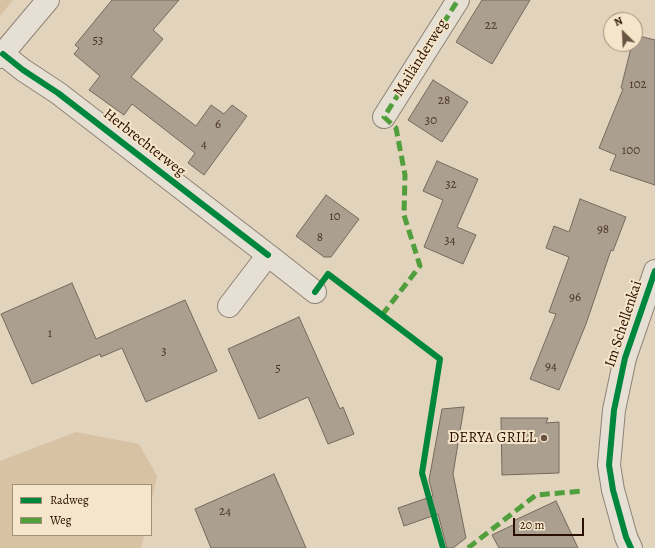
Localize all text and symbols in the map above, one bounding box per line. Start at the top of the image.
north arrow [603,12,643,52]
text: N [612,13,625,30]
street label: Mailänderweg [390,16,452,100]
house number: 22 [485,18,497,34]
house number: 53 [93,33,103,49]
house number: 102 [629,77,647,93]
house number: 28 [438,93,450,109]
street label: Herbrechterweg [99,105,189,181]
house number: 30 [425,113,437,129]
house number: 6 [215,117,221,133]
house number: 4 [201,137,207,153]
house number: 100 [622,143,640,159]
house number: 32 [445,177,457,193]
house number: 10 [329,209,341,225]
house number: 98 [597,222,609,238]
house number: 8 [317,230,323,246]
house number: 34 [444,233,456,249]
street label: Im Schellenkai [602,278,646,370]
house number: 96 [569,290,581,306]
house number: 1 [48,326,52,342]
house number: 3 [161,344,167,360]
house number: 94 [545,359,557,375]
house number: 5 [275,361,281,377]
place label: DERYA GRILL [449,429,536,447]
marker: DERYA GRILL [539,433,549,443]
legend [12,484,152,536]
text: Radweg [50,492,89,508]
house number: 24 [219,504,231,520]
scale bar [515,510,586,536]
text: Weg [50,512,72,528]
text: 20 m [520,517,544,533]

